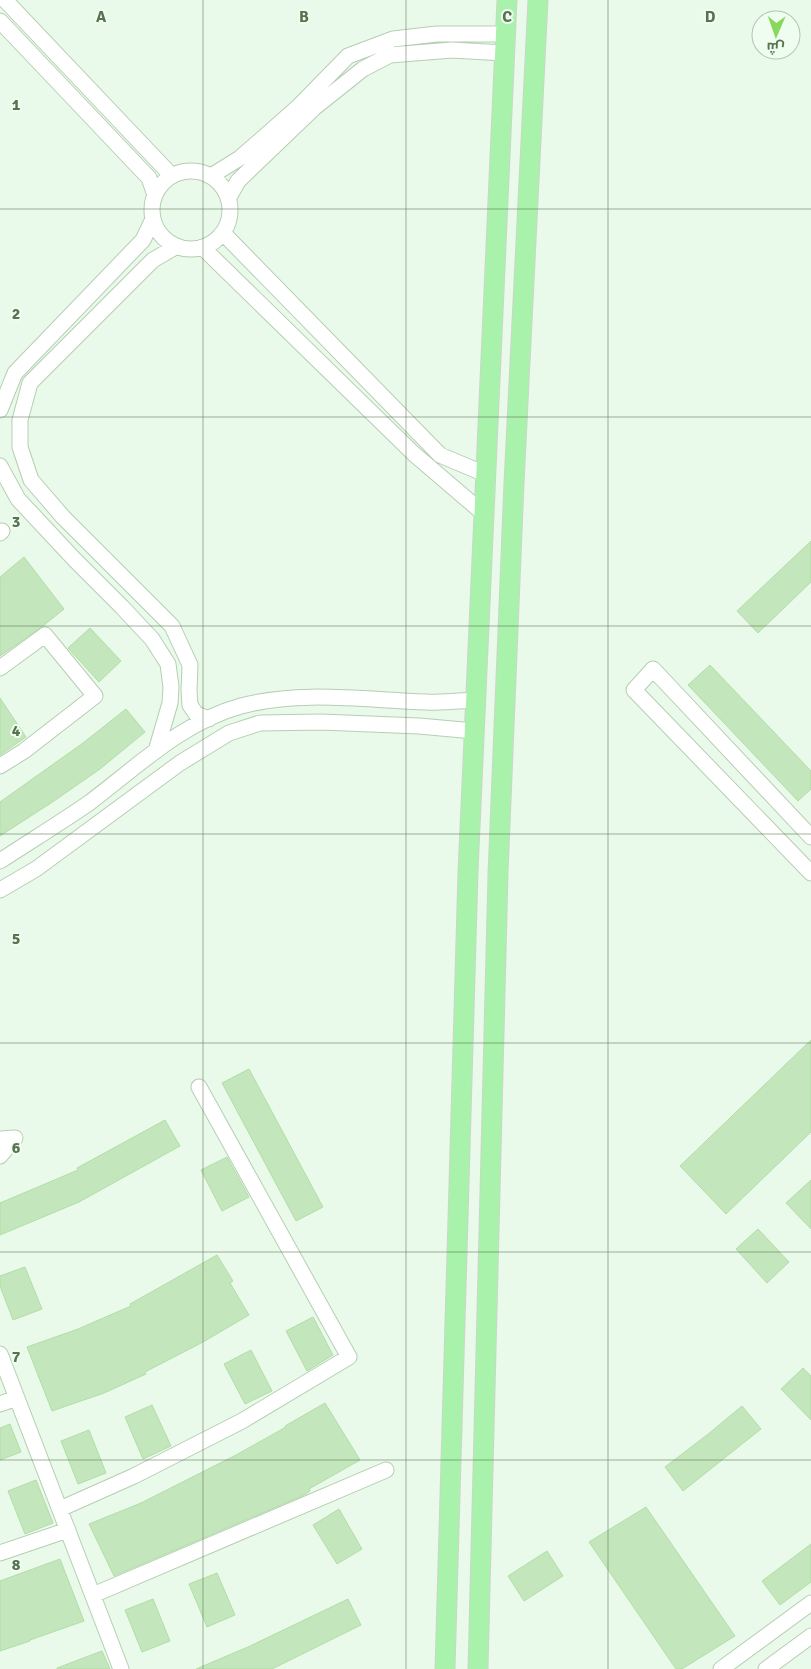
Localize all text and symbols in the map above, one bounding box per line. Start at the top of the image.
text: A [96,7,107,27]
text: B [299,7,309,27]
text: C [502,7,512,27]
text: D [705,7,716,27]
north arrow [751,10,801,60]
text: ش [766,39,785,56]
text: 1 [12,95,21,115]
text: 2 [12,304,20,324]
text: 3 [12,512,20,532]
text: 4 [12,721,21,741]
text: 5 [12,929,20,949]
text: 6 [12,1138,21,1158]
text: 7 [12,1347,21,1367]
text: 8 [12,1555,21,1575]

